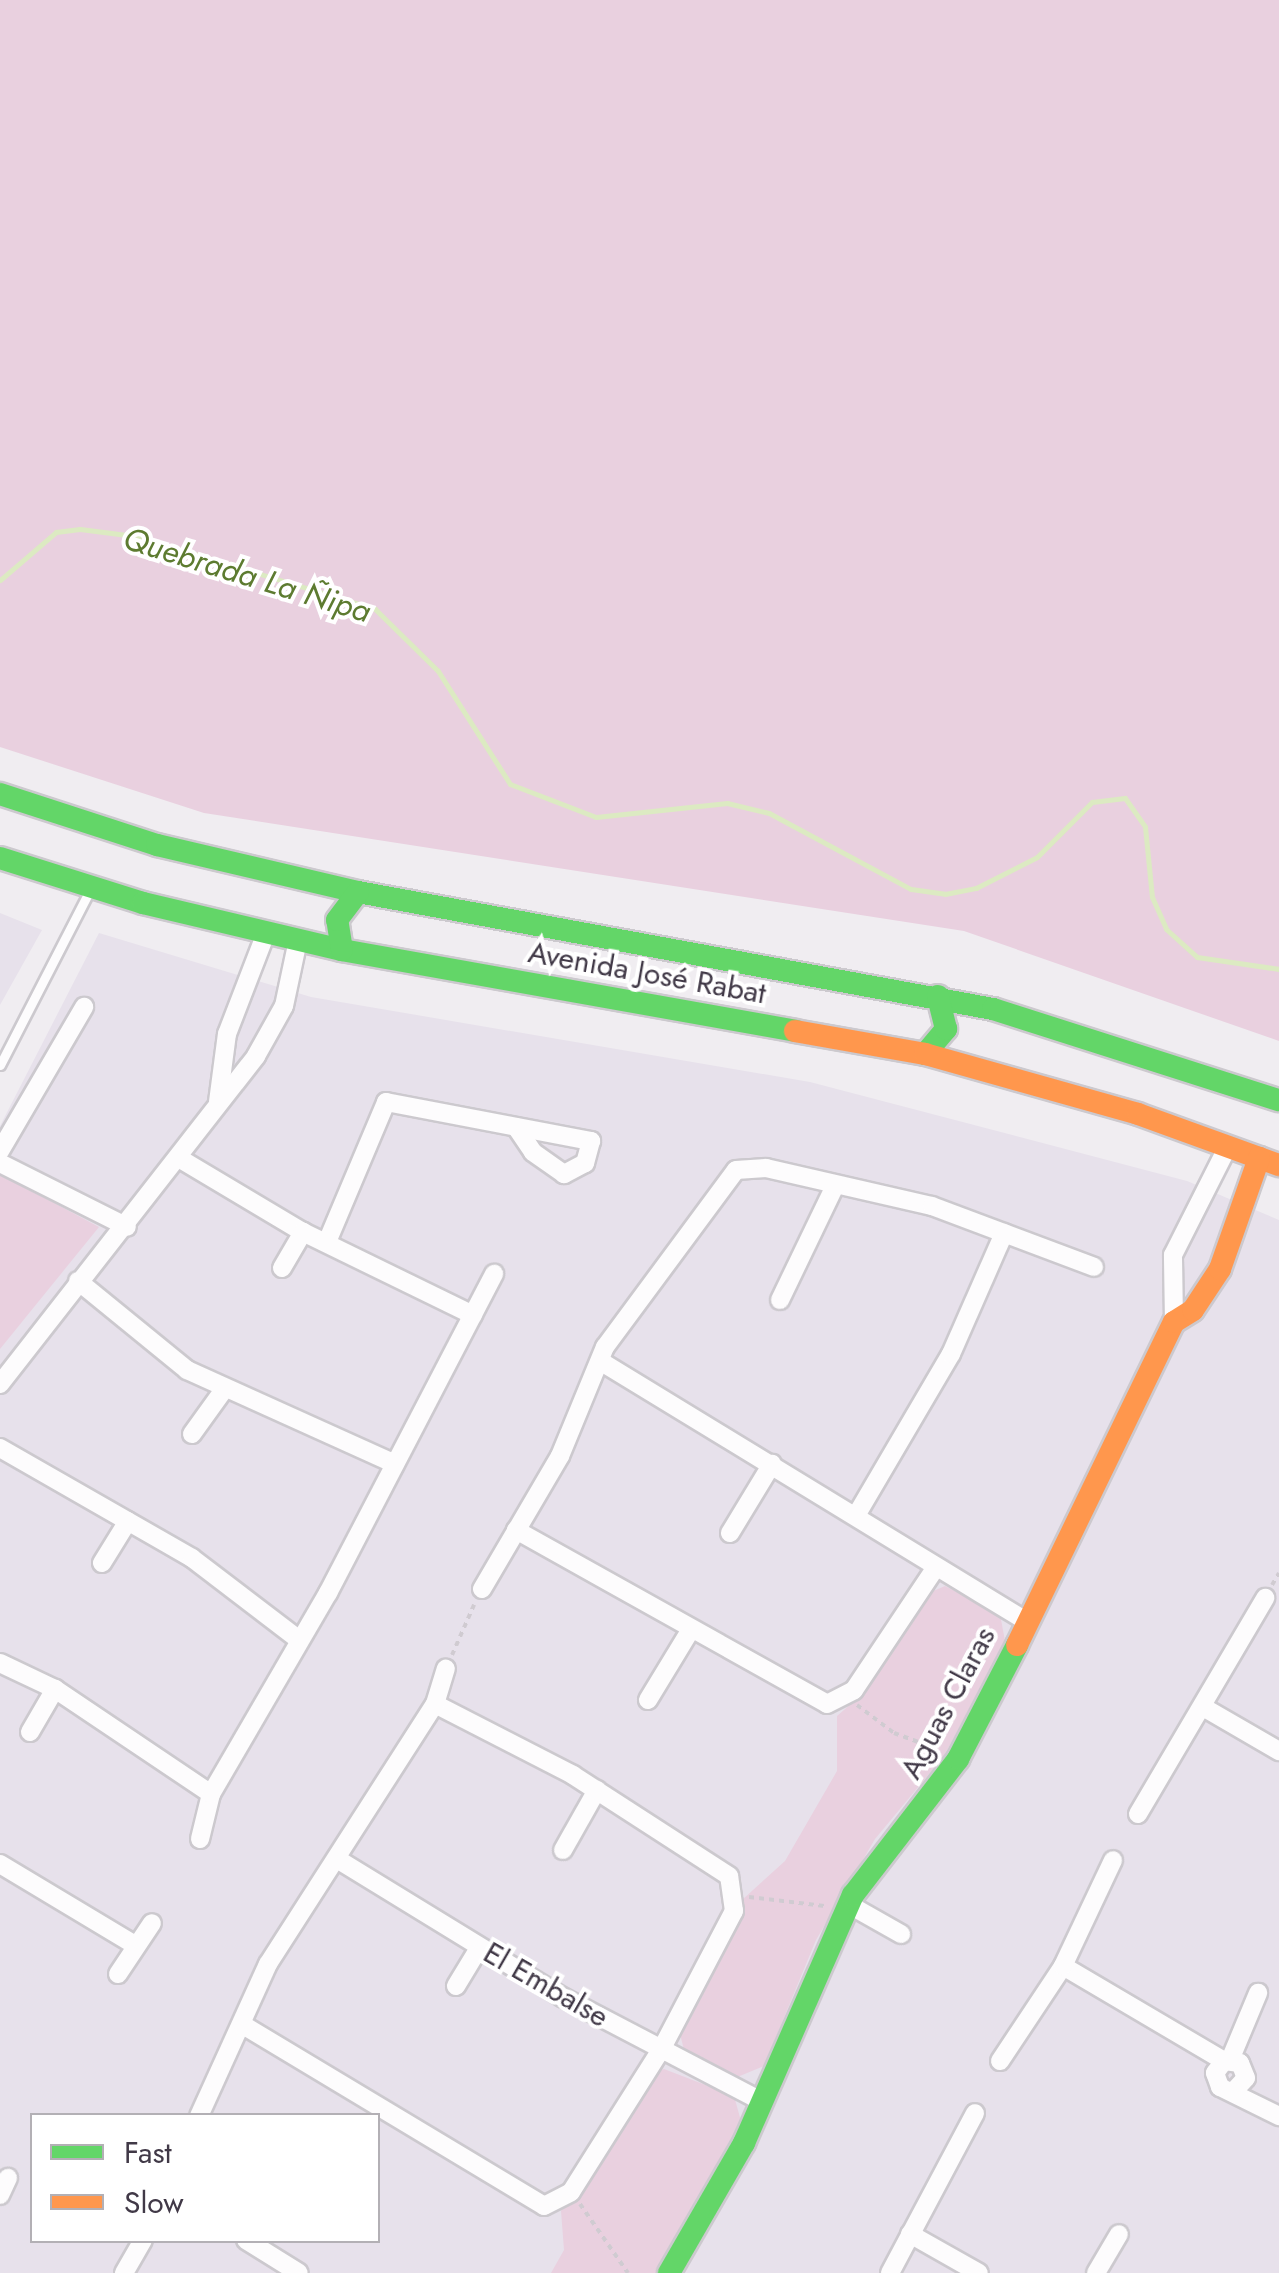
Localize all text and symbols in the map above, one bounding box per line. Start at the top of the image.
water label: Quebrada La Ñipa [119,519,375,631]
street label: Avenida José Rabat [525,934,769,1012]
street label: Aguas Claras [893,1621,1003,1785]
street label: El Embalse [477,1935,615,2035]
legend [30,2113,380,2243]
text: Fast [124,2131,172,2174]
text: Slow [124,2181,184,2224]

